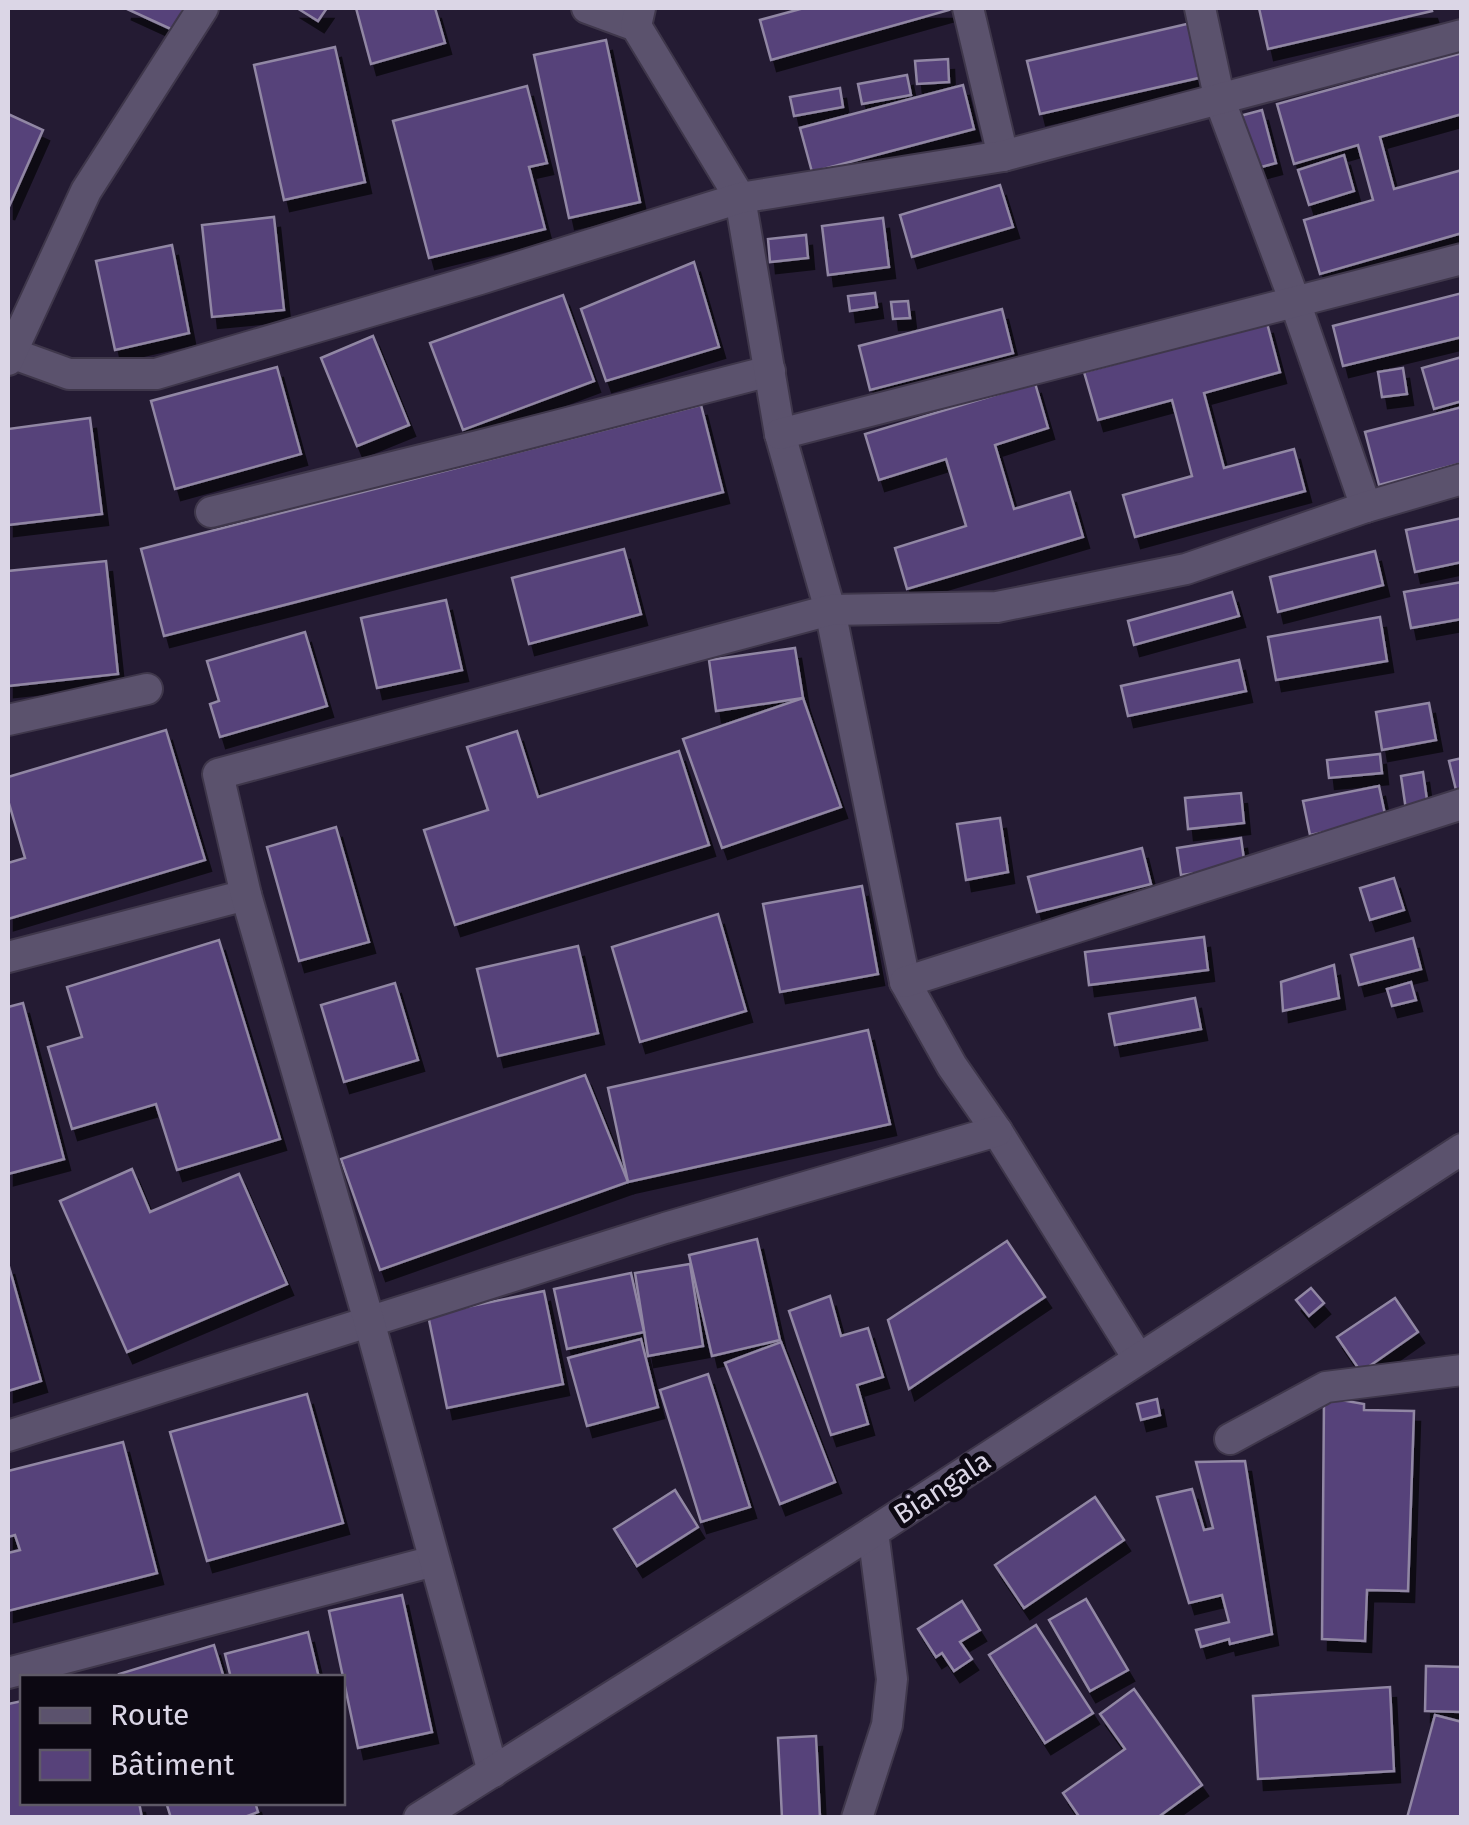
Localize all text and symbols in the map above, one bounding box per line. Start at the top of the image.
street label: Biangala [888,1444,997,1531]
legend [20,1675,345,1805]
text: Route [110,1697,189,1733]
text: Bâtiment [110,1747,234,1783]

